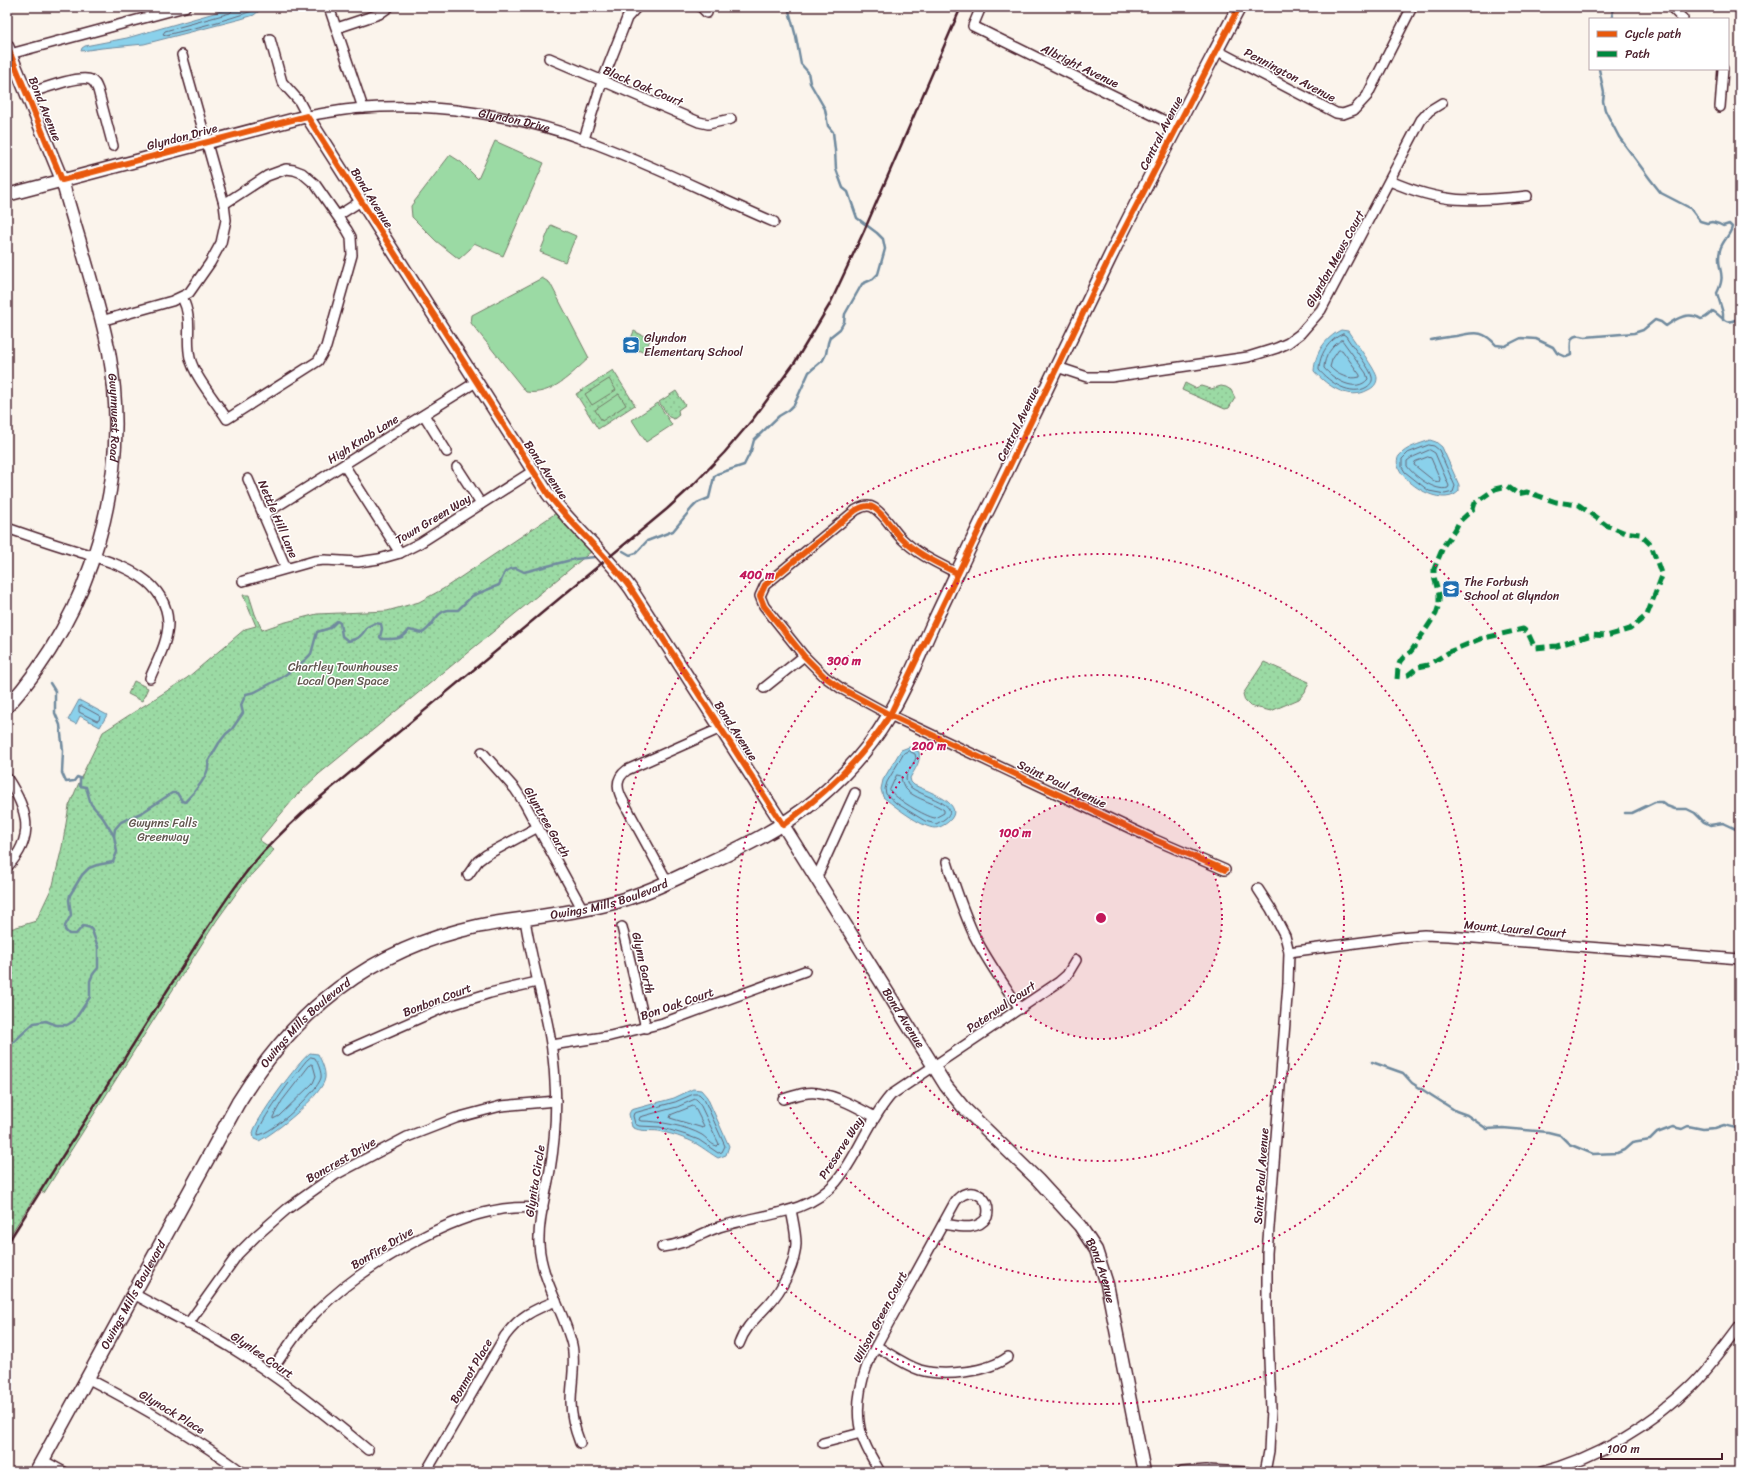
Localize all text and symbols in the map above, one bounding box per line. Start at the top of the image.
legend [1589,18,1729,70]
text: Cycle path [1625,23,1681,45]
street label: Albright Avenue [1036,37,1123,95]
street label: Pennington Avenue [1240,41,1340,109]
text: Path [1625,43,1650,65]
street label: Black Oak Court [599,59,688,113]
street label: Bond Avenue [22,73,68,145]
street label: Central Avenue [1133,92,1189,174]
street label: Glyndon Drive [477,102,553,139]
street label: Glyndon Drive [144,117,220,157]
street label: Bond Avenue [345,163,399,233]
street label: Glyndon Mews Court [1299,205,1371,312]
place label: Glyndon Elementary School [644,327,744,363]
school or university icon: Glyndon Elementary School [621,335,641,355]
street label: Gwynnwest Road [101,372,126,463]
street label: Central Avenue [990,383,1046,465]
street label: High Knob Lane [323,408,403,470]
street label: Bond Avenue [518,436,574,504]
street label: Nettle Hill Lane [252,476,304,562]
street label: Town Green Way [391,487,476,550]
text: 400 m [738,564,775,586]
place label: The Forbush School at Glyndon [1464,571,1560,607]
school or university icon: The Forbush School at Glyndon [1441,579,1461,599]
text: 300 m [826,650,862,672]
park label: Chartley Townhouses Local Open Space [288,656,398,692]
street label: Bond Avenue [708,696,764,766]
text: 200 m [911,735,947,757]
street label: Saint Paul Avenue [1014,754,1110,814]
street label: Glyntree Garth [518,782,576,862]
park label: Gwynns Falls Greenway [129,812,198,848]
text: 100 m [999,822,1032,844]
street label: Owings Mills Boulevard [549,872,672,926]
centre of rings [1094,911,1108,925]
street label: Mount Laurel Court [1463,914,1568,945]
street label: Glynn Garth [625,930,661,996]
street label: Owings Mills Boulevard [254,972,356,1073]
street label: Paterwal Court [962,975,1041,1039]
street label: Bonbon Court [399,977,475,1023]
street label: Bon Oak Court [637,981,717,1027]
street label: Bond Avenue [876,983,931,1053]
street label: Preserve Way [812,1112,870,1184]
street label: Saint Paul Avenue [1247,1127,1275,1225]
street label: Boncrest Drive [302,1131,380,1189]
street label: Glynita Circle [518,1143,552,1219]
street label: Bonfire Drive [346,1220,418,1276]
street label: Bond Avenue [1080,1233,1122,1305]
street label: Owings Mills Boulevard [94,1236,172,1353]
street label: Wilson Green Court [846,1267,914,1367]
street label: Glynlee Court [226,1326,298,1384]
street label: Bonmot Place [443,1334,499,1408]
street label: Glynock Place [135,1384,209,1441]
scale bar [1601,1435,1722,1461]
text: 100 m [1607,1438,1640,1460]

